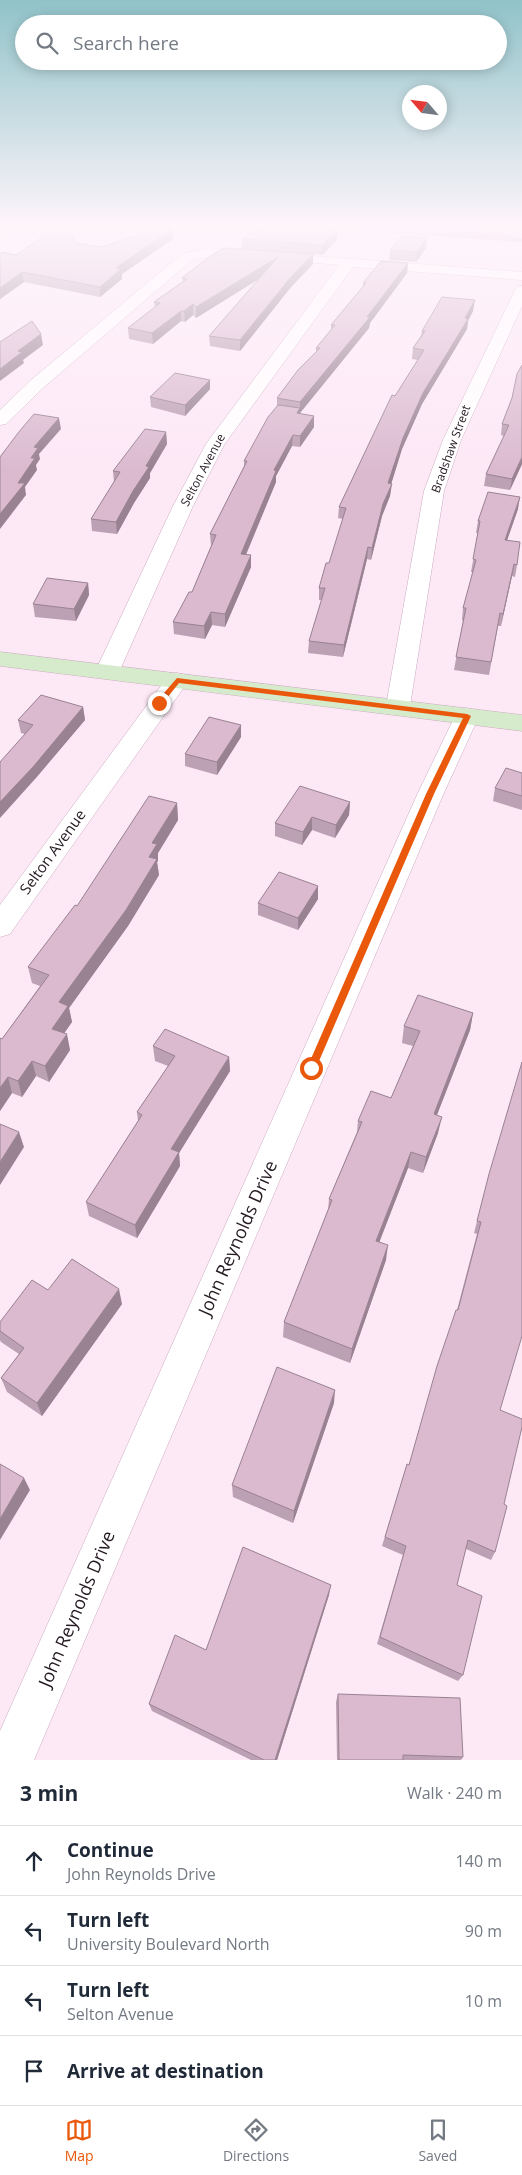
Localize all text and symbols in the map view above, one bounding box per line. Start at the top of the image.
search box [15,15,507,70]
icon: search [33,29,61,57]
text: Search here [73,30,179,56]
north arrow [402,85,447,130]
street label: Bradshaw Street [427,403,474,495]
street label: Selton Avenue [176,430,229,509]
route end [148,692,171,715]
street label: Selton Avenue [15,805,90,898]
route start [300,1057,323,1080]
street label: John Reynolds Drive [191,1156,282,1321]
street label: John Reynolds Drive [32,1527,120,1692]
text: 3 min [20,1779,78,1807]
text: Walk · 240 m [407,1782,502,1804]
text: Continue [67,1837,154,1863]
icon: ahead [20,1847,48,1875]
text: 140 m [456,1850,502,1872]
text: John Reynolds Drive [67,1863,216,1885]
text: Turn left [67,1907,149,1933]
icon: left [20,1917,48,1945]
text: 90 m [465,1920,502,1942]
text: University Boulevard North [67,1933,269,1955]
text: Turn left [67,1977,149,2003]
icon: left [20,1987,48,2015]
text: 10 m [465,1990,502,2012]
text: Selton Avenue [67,2003,174,2025]
icon: arrive [20,2057,48,2085]
text: Arrive at destination [67,2058,264,2084]
tab: Map [65,2116,94,2165]
tab: Directions [223,2116,289,2165]
tab: Saved [418,2116,457,2165]

